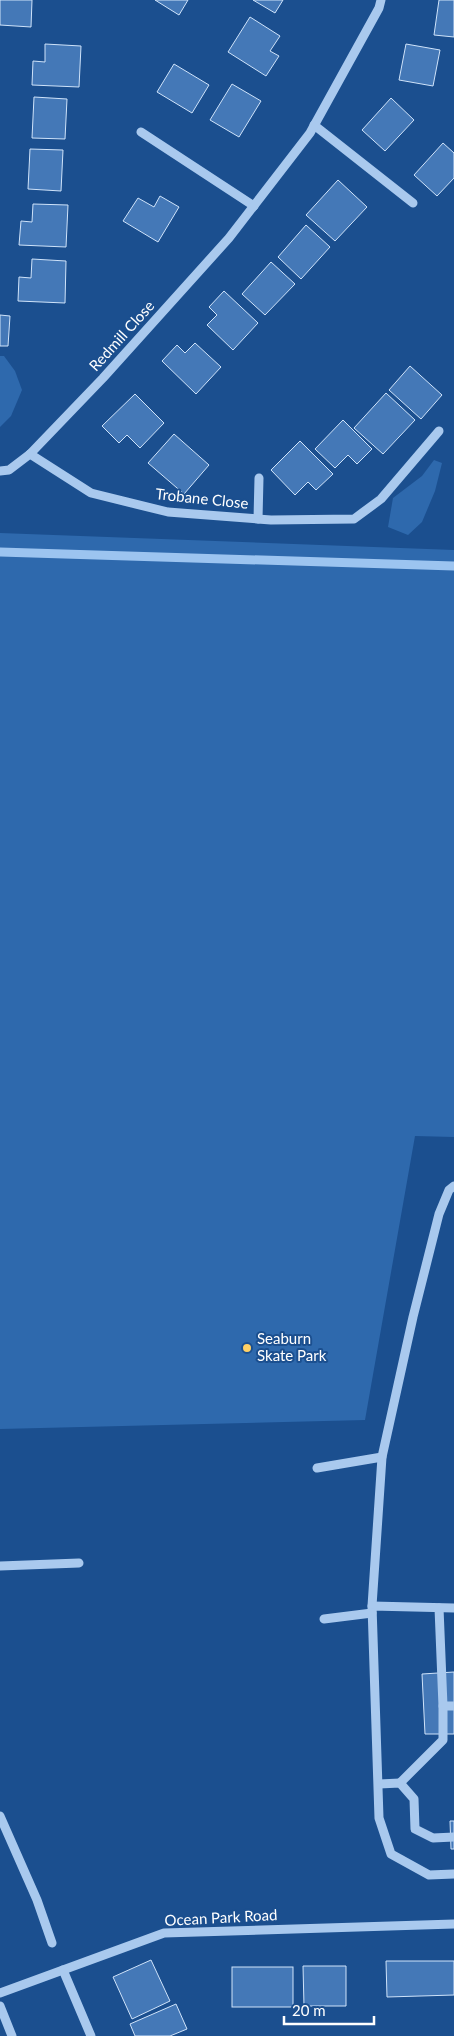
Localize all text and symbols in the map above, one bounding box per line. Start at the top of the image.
street label: Redmill Close [85,296,158,374]
street label: Trobane Close [155,484,250,512]
place label: Seaburn Skate Park [257,1329,327,1364]
marker: Seaburn Skate Park [241,1342,253,1354]
street label: Ocean Park Road [164,1905,278,1929]
scale bar [284,1994,374,2026]
text: 20 m [292,2001,326,2019]

